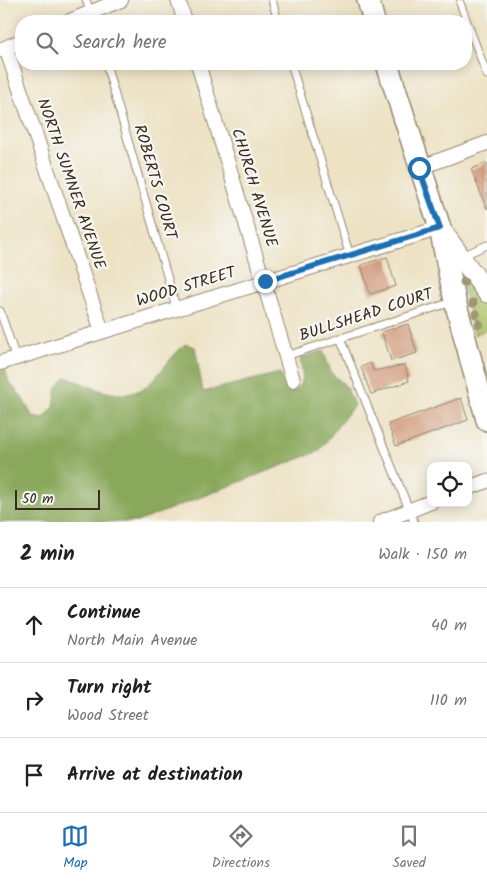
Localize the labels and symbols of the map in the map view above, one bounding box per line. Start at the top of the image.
street label: NORTH SUMNER AVENUE [30,95,112,274]
street label: ROBERTS COURT [127,122,184,244]
street label: CHURCH AVENUE [224,125,284,251]
route start [408,157,431,180]
street label: WOOD STREET [133,260,240,314]
route end [254,270,277,293]
street label: BULLSHEAD COURT [296,281,437,348]
scale bar [15,487,100,510]

